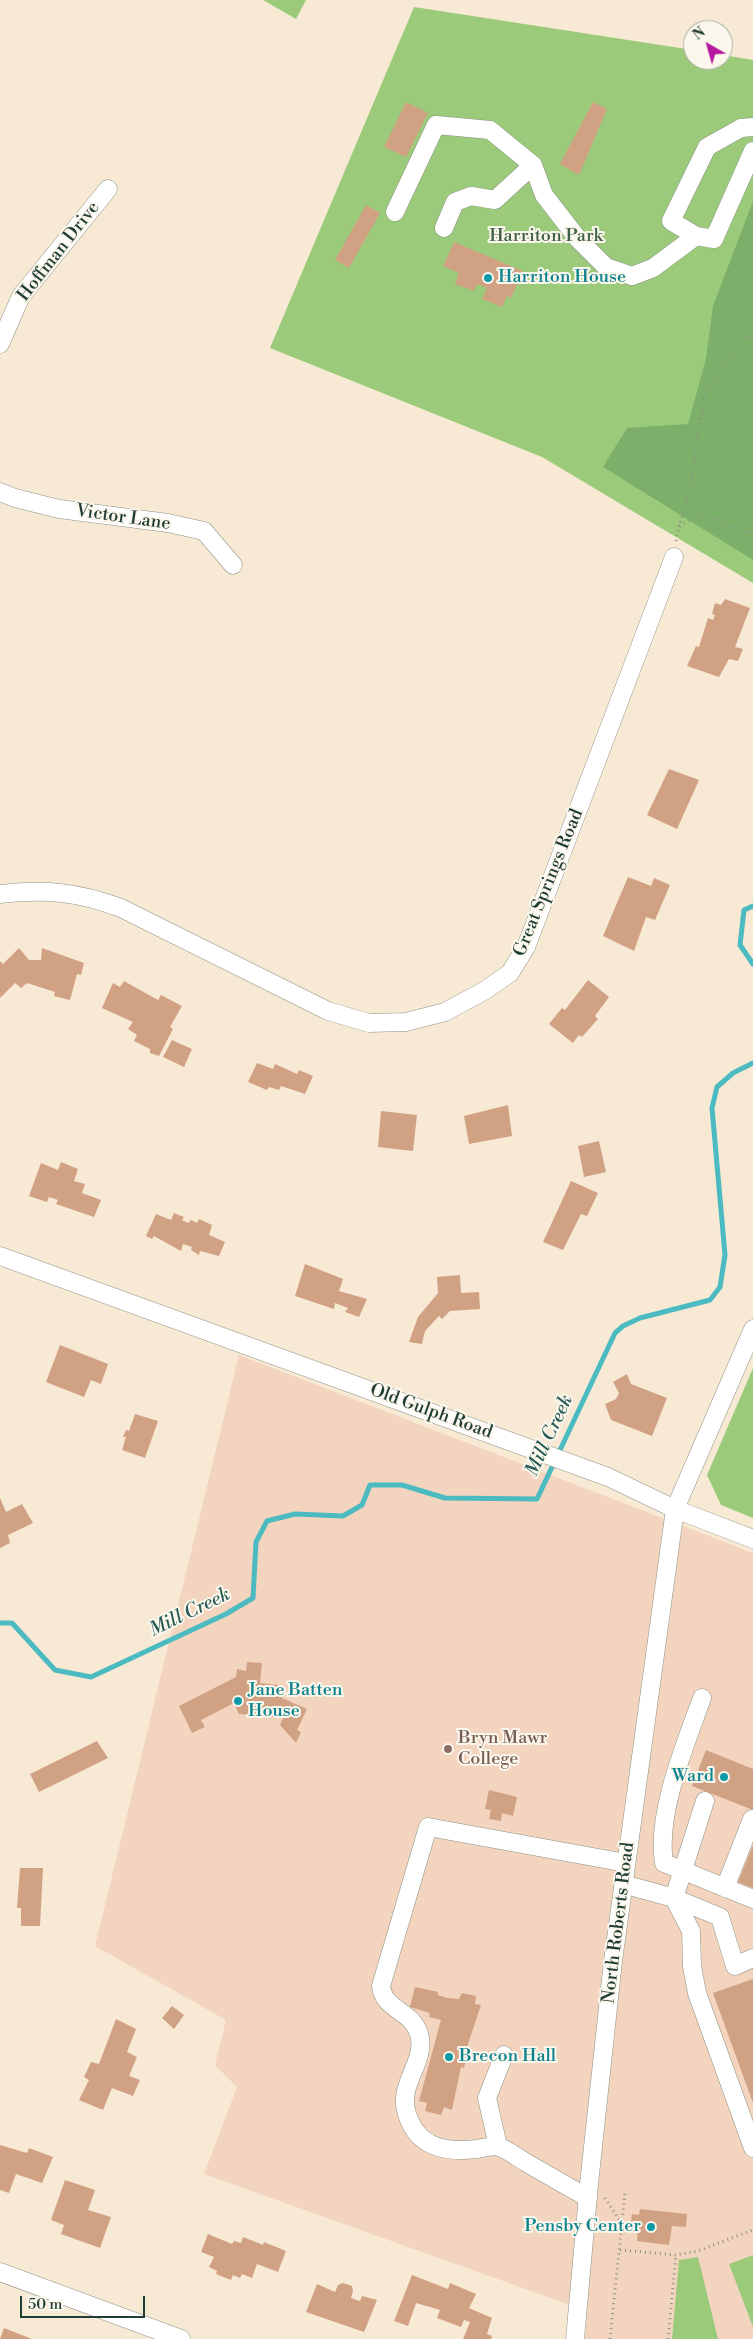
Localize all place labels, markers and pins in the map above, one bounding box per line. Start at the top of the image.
place label: Harriton House [498,267,626,289]
marker: Harriton House [482,272,494,284]
place label: Jane Batten House [248,1680,342,1722]
marker: Jane Batten House [232,1695,244,1707]
place label: Bryn Mawr College [458,1728,547,1770]
marker: Bryn Mawr College [442,1743,454,1755]
place label: Ward [672,1766,714,1788]
marker: Ward [718,1771,730,1783]
place label: Brecon Hall [459,2046,556,2068]
marker: Brecon Hall [443,2051,455,2063]
place label: Pensby Center [524,2216,641,2238]
marker: Pensby Center [645,2221,657,2233]

